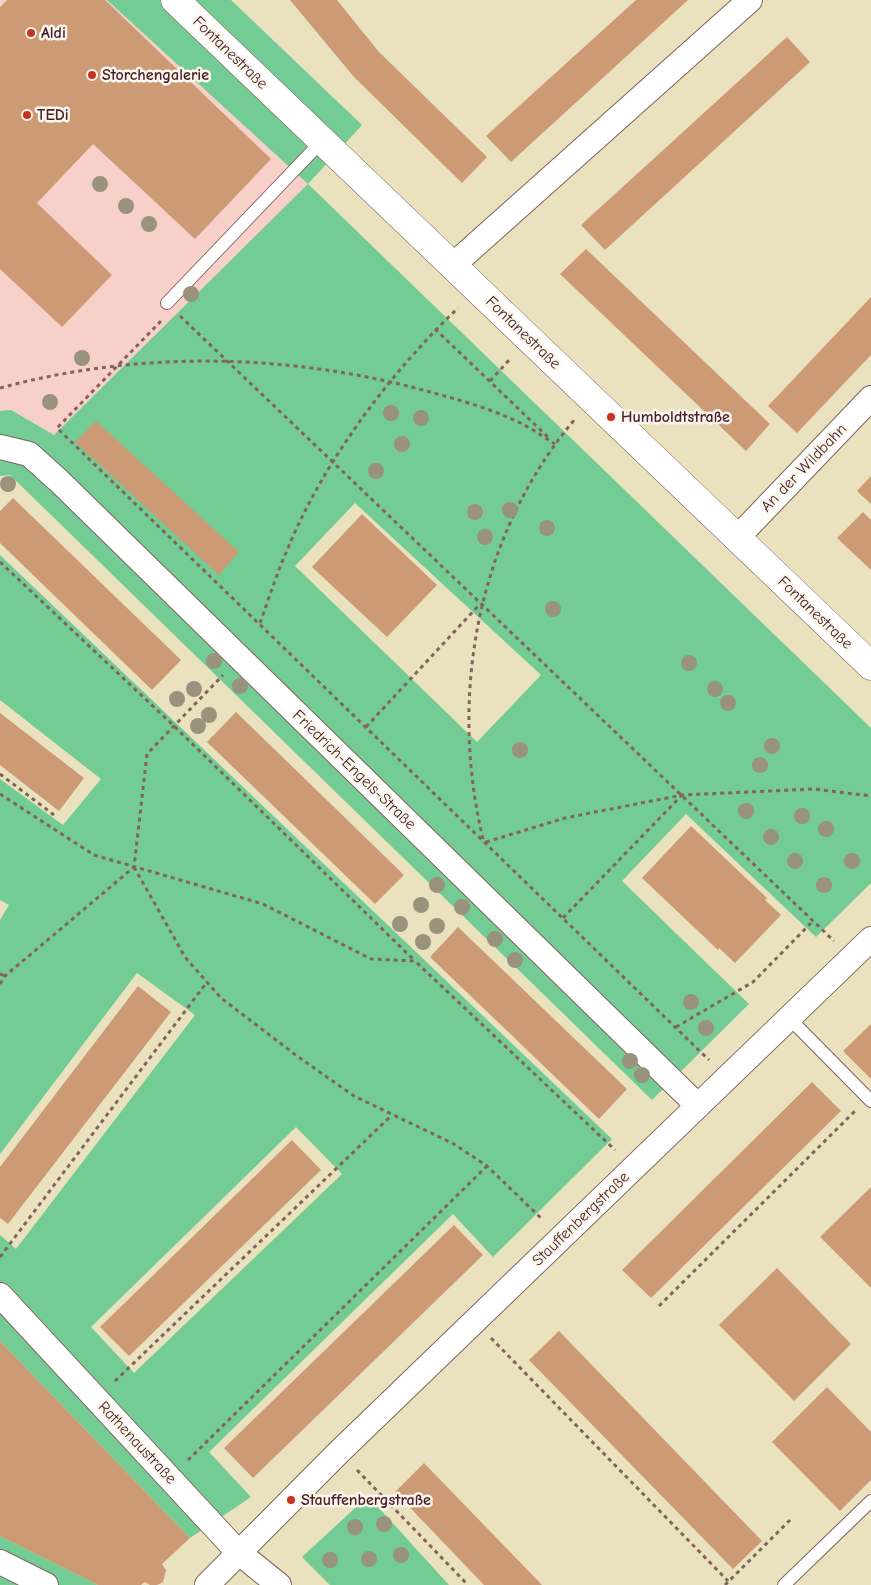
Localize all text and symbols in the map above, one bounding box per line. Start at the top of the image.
street label: Fontanestraße [189,12,271,94]
place label: Aldi [41,23,66,43]
marker: Aldi [25,27,37,39]
place label: Storchengalerie [102,65,209,85]
marker: Storchengalerie [86,69,98,81]
place label: TEDi [37,105,69,125]
marker: TEDi [21,109,33,121]
street label: Fontanestraße [482,292,564,374]
place label: Humboldtstraße [621,407,730,427]
marker: Humboldtstraße [605,411,617,423]
street label: An der Wildbahn [757,420,851,516]
street label: Fontanestraße [774,572,856,654]
street label: Friedrich-Engels-Straße [288,706,420,834]
street label: Stauffenbergstraße [528,1168,634,1270]
street label: Rathenaustraße [94,1398,180,1488]
place label: Stauffenbergstraße [301,1490,431,1510]
marker: Stauffenbergstraße [285,1494,297,1506]

